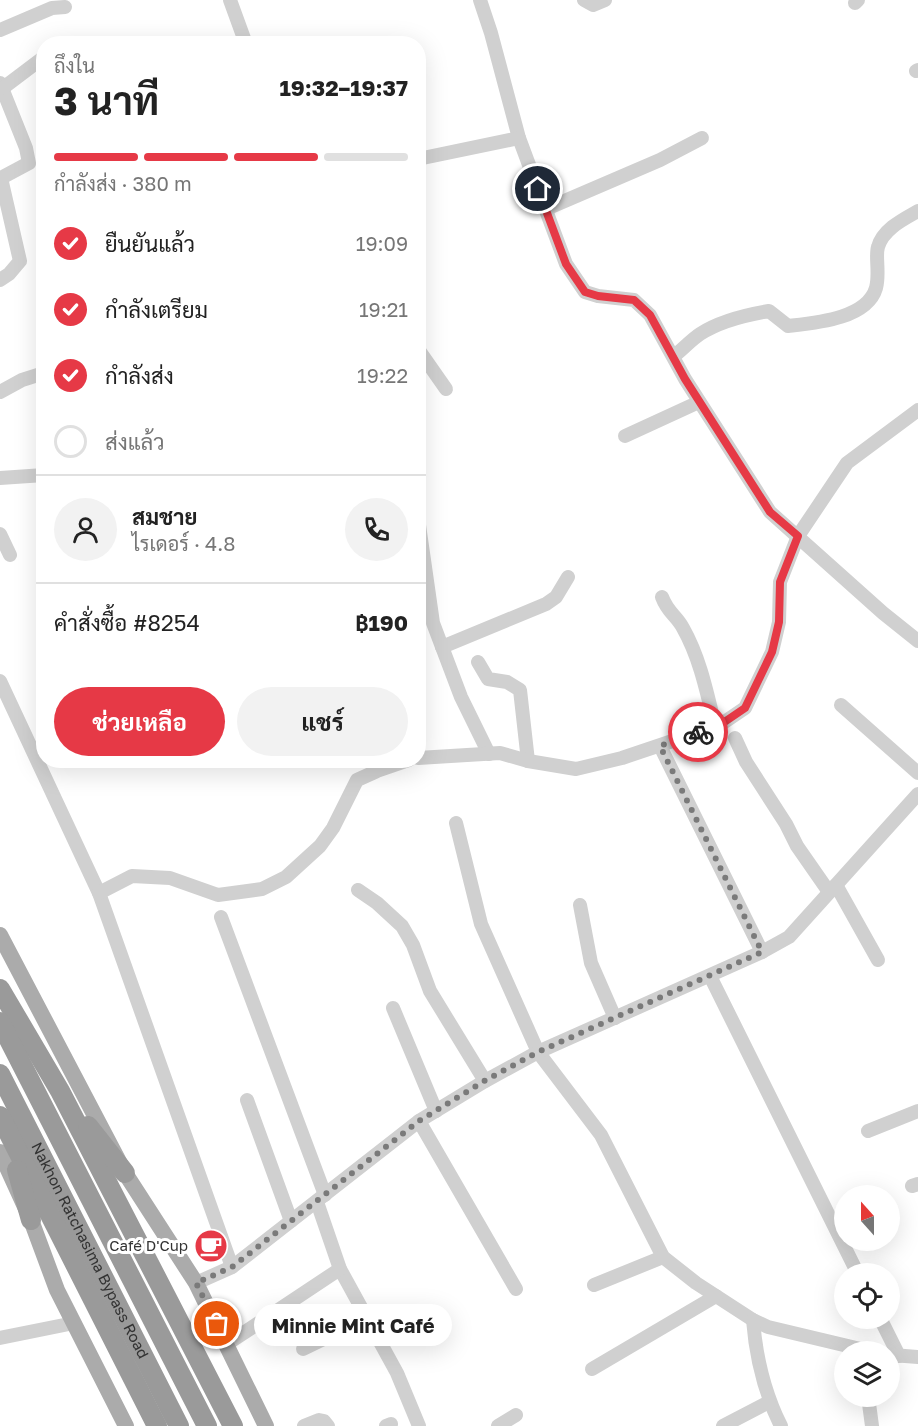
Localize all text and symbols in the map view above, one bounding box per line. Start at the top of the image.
text: ถึงใน [54,53,95,77]
text: 19:32–19:37 [279,74,408,101]
text: 3 นาที [54,77,159,124]
pin [512,163,563,214]
text: กำลังส่ง · 380 m [54,171,192,195]
icon: home [521,172,554,205]
icon: check [54,227,87,260]
text: ยืนยันแล้ว [105,230,195,257]
text: 19:09 [356,231,408,255]
icon: check [54,293,87,326]
text: กำลังเตรียม [105,296,208,323]
text: 19:21 [359,297,408,321]
icon: check [54,359,87,392]
text: กำลังส่ง [105,362,174,389]
text: 19:22 [357,363,408,387]
text: ส่งแล้ว [105,428,165,455]
button: person [54,498,117,561]
button: phone [345,498,408,561]
text: สมชาย [132,503,198,530]
text: ไรเดอร์ · 4.8 [132,531,235,555]
text: คำสั่งซื้อ #8254 [54,609,200,636]
text: ฿190 [355,609,408,636]
button: ช่วยเหลือ [54,687,225,756]
button: แชร์ [237,687,408,756]
courier [668,702,728,762]
icon: bike [682,716,715,749]
street label: Nakhon Ratchasima Bypass Road [28,1139,153,1361]
north arrow [834,1185,900,1251]
map controls [834,1185,900,1407]
cafe icon: Café D'Cup [193,1228,229,1264]
place label: Café D'Cup [109,1236,188,1254]
button: locate [834,1263,900,1329]
pin [191,1298,242,1349]
callout: Minnie Mint Café [253,1303,451,1345]
icon: bag [200,1307,233,1340]
text: Minnie Mint Café [272,1313,434,1337]
button: layers [834,1341,900,1407]

